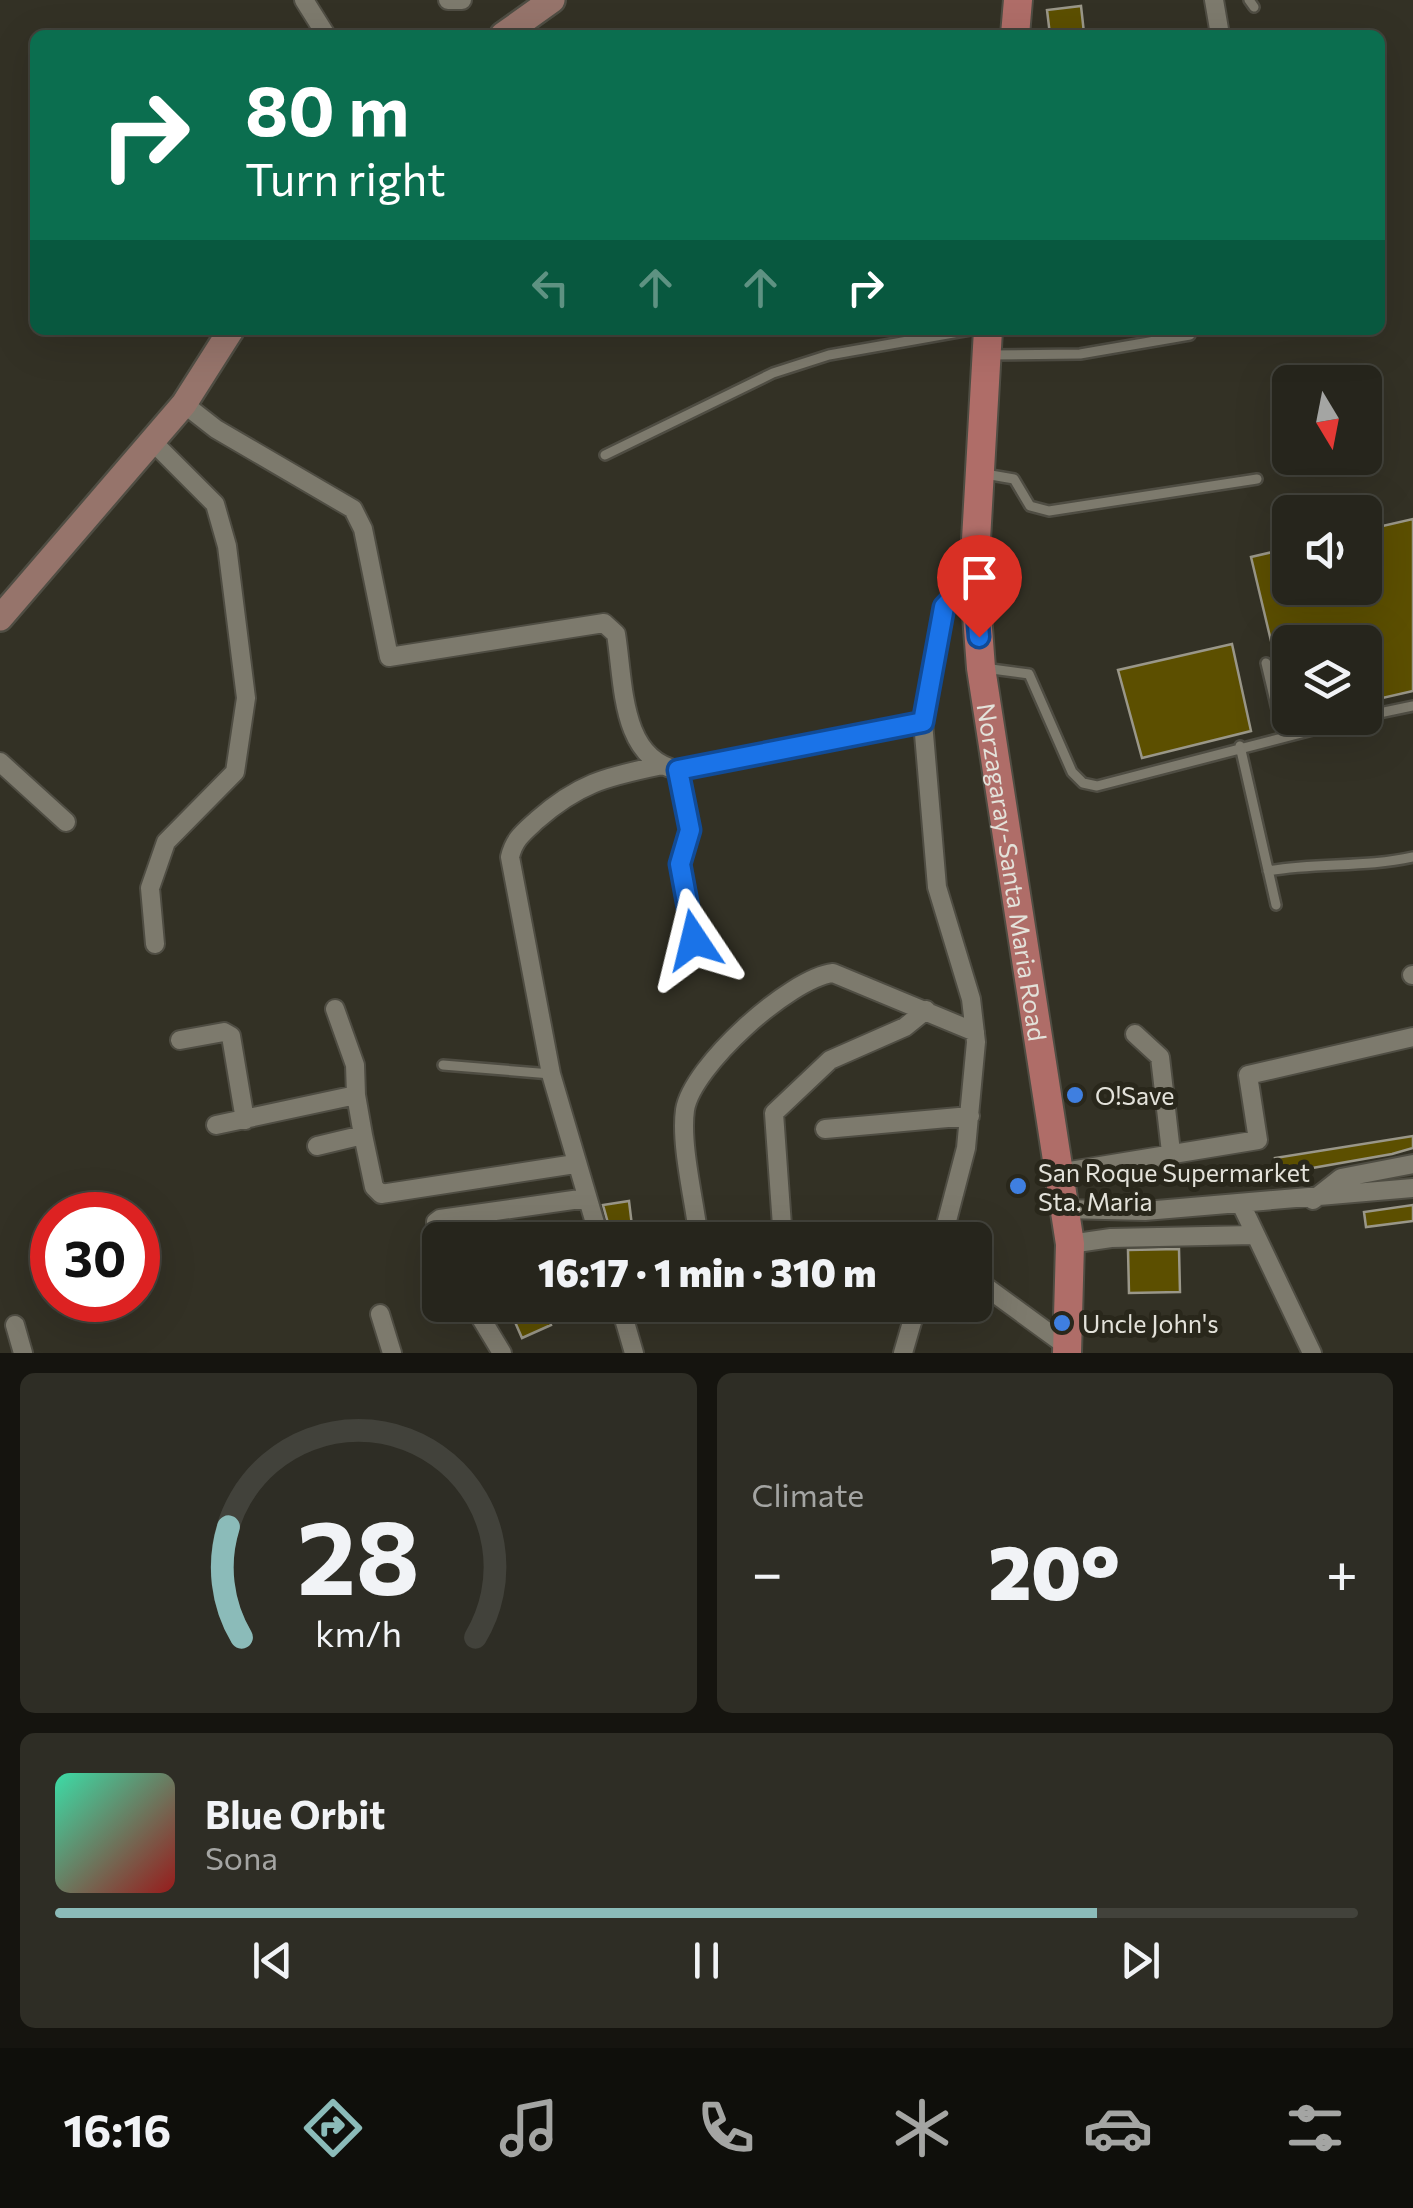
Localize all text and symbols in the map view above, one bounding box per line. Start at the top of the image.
text: 80 m [245,65,409,150]
icon: right [80,70,210,200]
text: Turn right [245,150,446,205]
icon: left [523,260,578,315]
icon: ahead [628,260,683,315]
icon: ahead [733,260,788,315]
icon: right [838,260,893,315]
north arrow [1272,365,1382,475]
map controls [1272,365,1382,735]
button: sound [1272,495,1382,605]
pin [937,535,1022,638]
icon: arrive [952,550,1007,605]
button: layers [1272,625,1382,735]
street label: Norzagaray-Santa Maria Road [972,701,1053,1043]
position arrow [642,888,746,992]
place label: O!Save [1095,1080,1174,1110]
marker: O!Save [1064,1084,1086,1106]
place label: San Roque Supermarket Sta. Maria [1038,1157,1310,1216]
marker: San Roque Supermarket Sta. Maria [1007,1175,1029,1197]
speed limit sign: 30 [30,1192,160,1322]
text: 16:17 · 1 min · 310 m [538,1248,876,1295]
place label: Uncle John's [1082,1308,1219,1338]
marker: Uncle John's [1051,1312,1073,1334]
text: Climate [752,1474,864,1514]
text: 28 [297,1489,420,1616]
text: 20° [988,1524,1120,1615]
text: − [752,1537,783,1604]
text: + [1326,1537,1358,1604]
text: km/h [315,1611,402,1654]
text: Blue Orbit [205,1790,385,1837]
text: Sona [205,1837,278,1877]
icon: previous [245,1933,300,1988]
icon: pause [679,1933,734,1988]
icon: next [1113,1933,1168,1988]
icon: directions [298,2093,368,2163]
icon: music [494,2093,564,2163]
icon: phone [691,2093,761,2163]
icon: climate [887,2093,957,2163]
icon: car [1083,2093,1153,2163]
icon: filters [1280,2093,1350,2163]
text: 16:16 [63,2101,171,2156]

